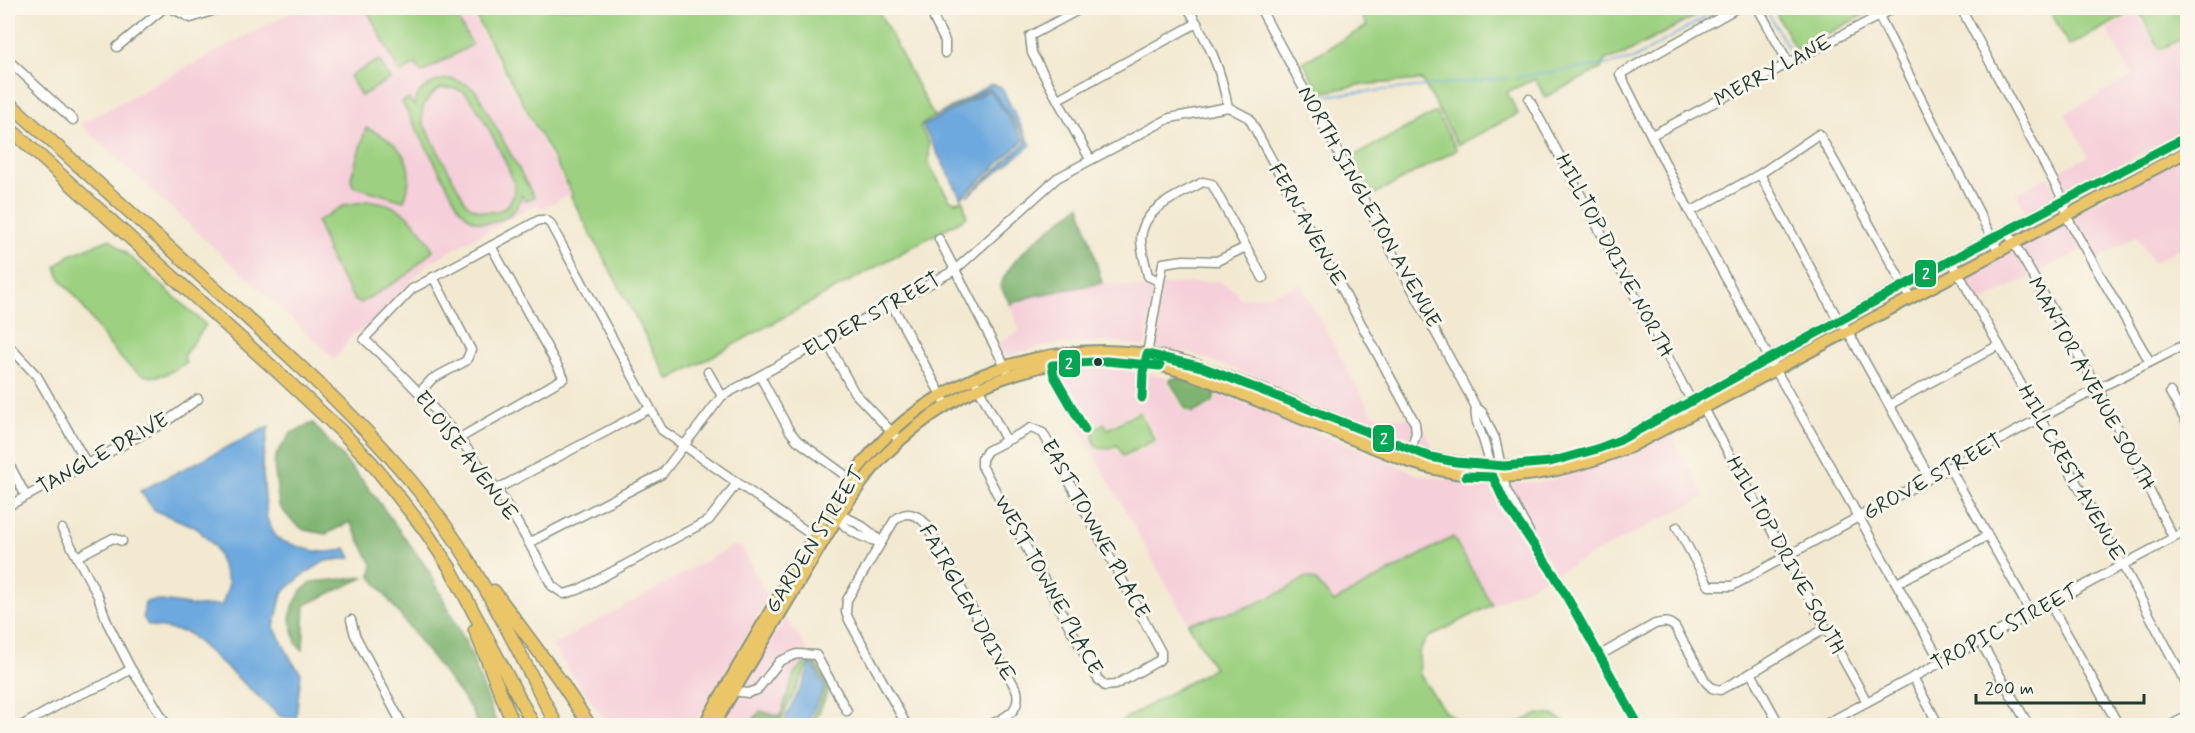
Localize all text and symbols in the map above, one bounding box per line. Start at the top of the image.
street label: MERRY LANE [1709,28,1837,114]
street label: NORTH SINGLETON AVENUE [1291,81,1447,333]
street label: HILLTOP DRIVE NORTH [1548,149,1680,363]
street label: FERN AVENUE [1262,159,1352,292]
line badge: 2 [1914,259,1937,288]
text: 2 [1922,264,1930,285]
street label: ELDER STREET [798,266,946,364]
street label: MANTOR AVENUE SOUTH [2021,272,2162,496]
line badge: 2 [1058,349,1081,378]
text: 2 [1065,354,1073,375]
unlabelled marker [1092,356,1104,368]
street label: HILLCREST AVENUE [2011,380,2131,566]
street label: ELOISE AVENUE [408,385,524,527]
street label: TANGLE DRIVE [32,406,174,502]
line badge: 2 [1372,424,1395,453]
street label: GROVE STREET [1858,427,2008,527]
text: 2 [1380,429,1388,450]
street label: EAST TOWNE PLACE [1034,435,1156,623]
street label: HILLTOP DRIVE SOUTH [1719,451,1851,659]
street label: GARDEN STREET [759,461,872,618]
street label: WEST TOWNE PLACE [987,490,1109,680]
street label: FAIRGLEN DRIVE [912,520,1022,687]
street label: TROPIC STREET [1927,577,2084,679]
scale bar [1976,667,2144,705]
text: 200 m [1985,677,2034,701]

